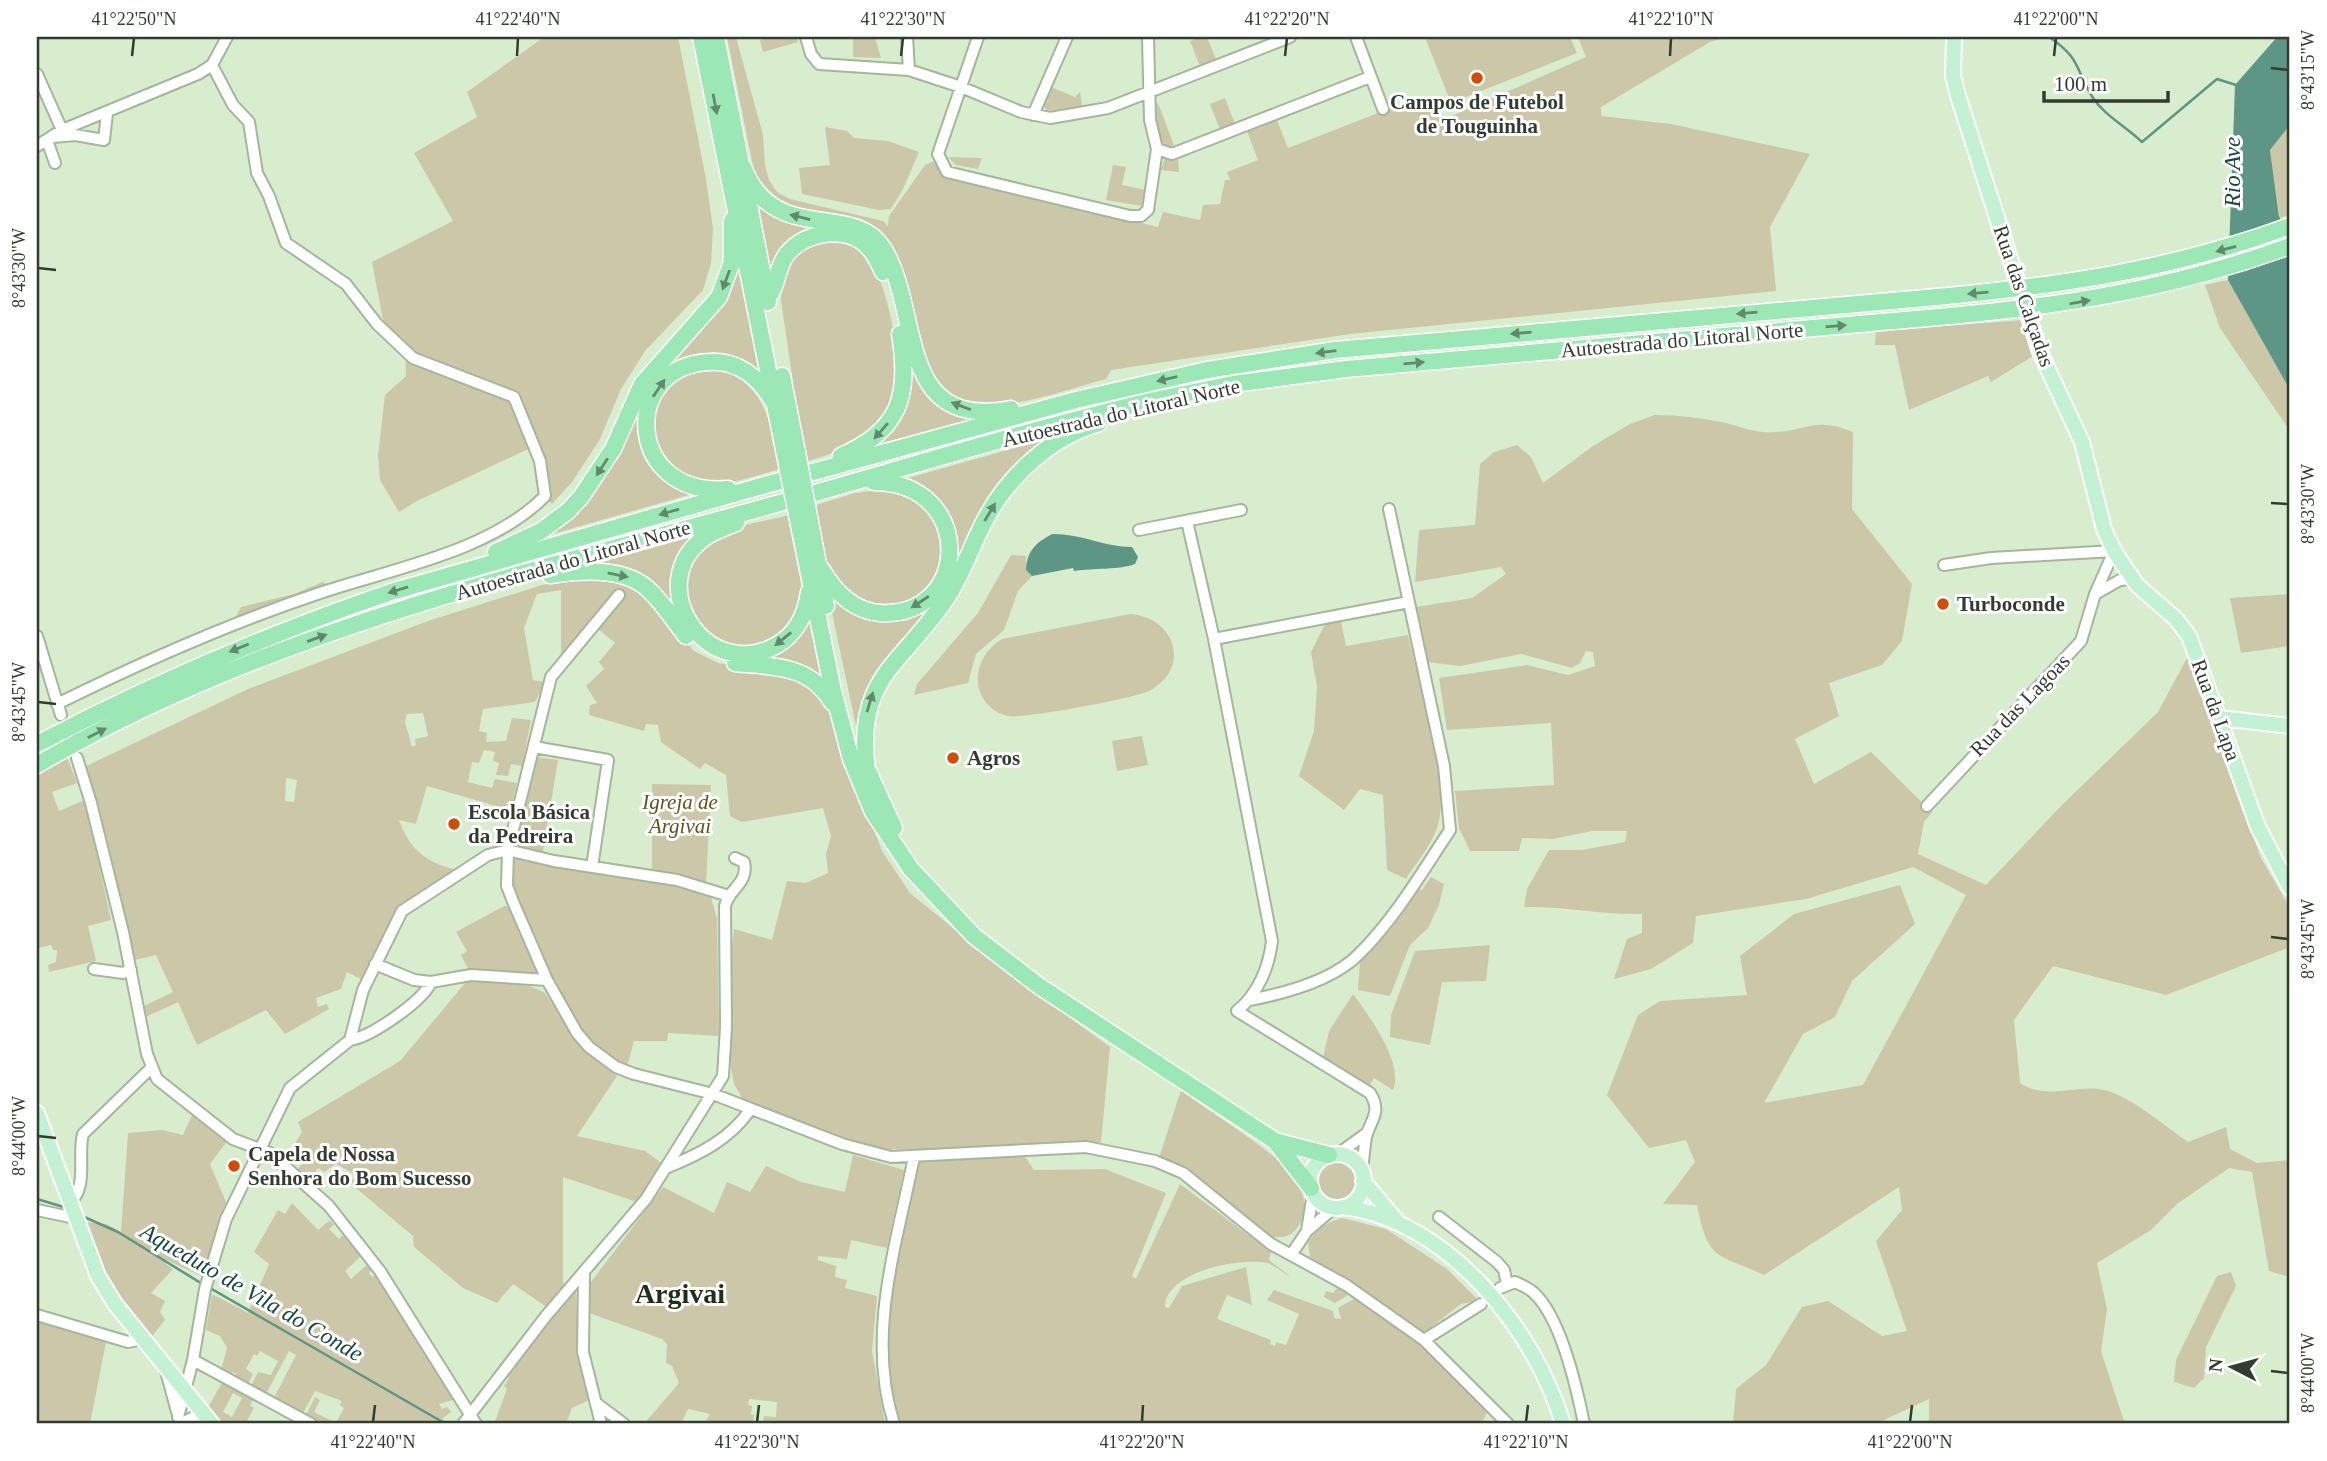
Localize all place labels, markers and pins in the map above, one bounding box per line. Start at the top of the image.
marker: Campos de Futebol de Touguinha [1469,70,1485,86]
place label: Campos de Futebol de Touguinha [1390,90,1564,138]
place label: Turboconde [1957,592,2065,616]
marker: Turboconde [1935,596,1951,612]
place label: Agros [967,746,1020,770]
marker: Agros [945,750,961,766]
place label: Escola Básica da Pedreira [468,800,590,848]
marker: Escola Básica da Pedreira [446,816,462,832]
place label: Capela de Nossa Senhora do Bom Sucesso [248,1142,471,1190]
marker: Capela de Nossa Senhora do Bom Sucesso [226,1158,242,1174]

